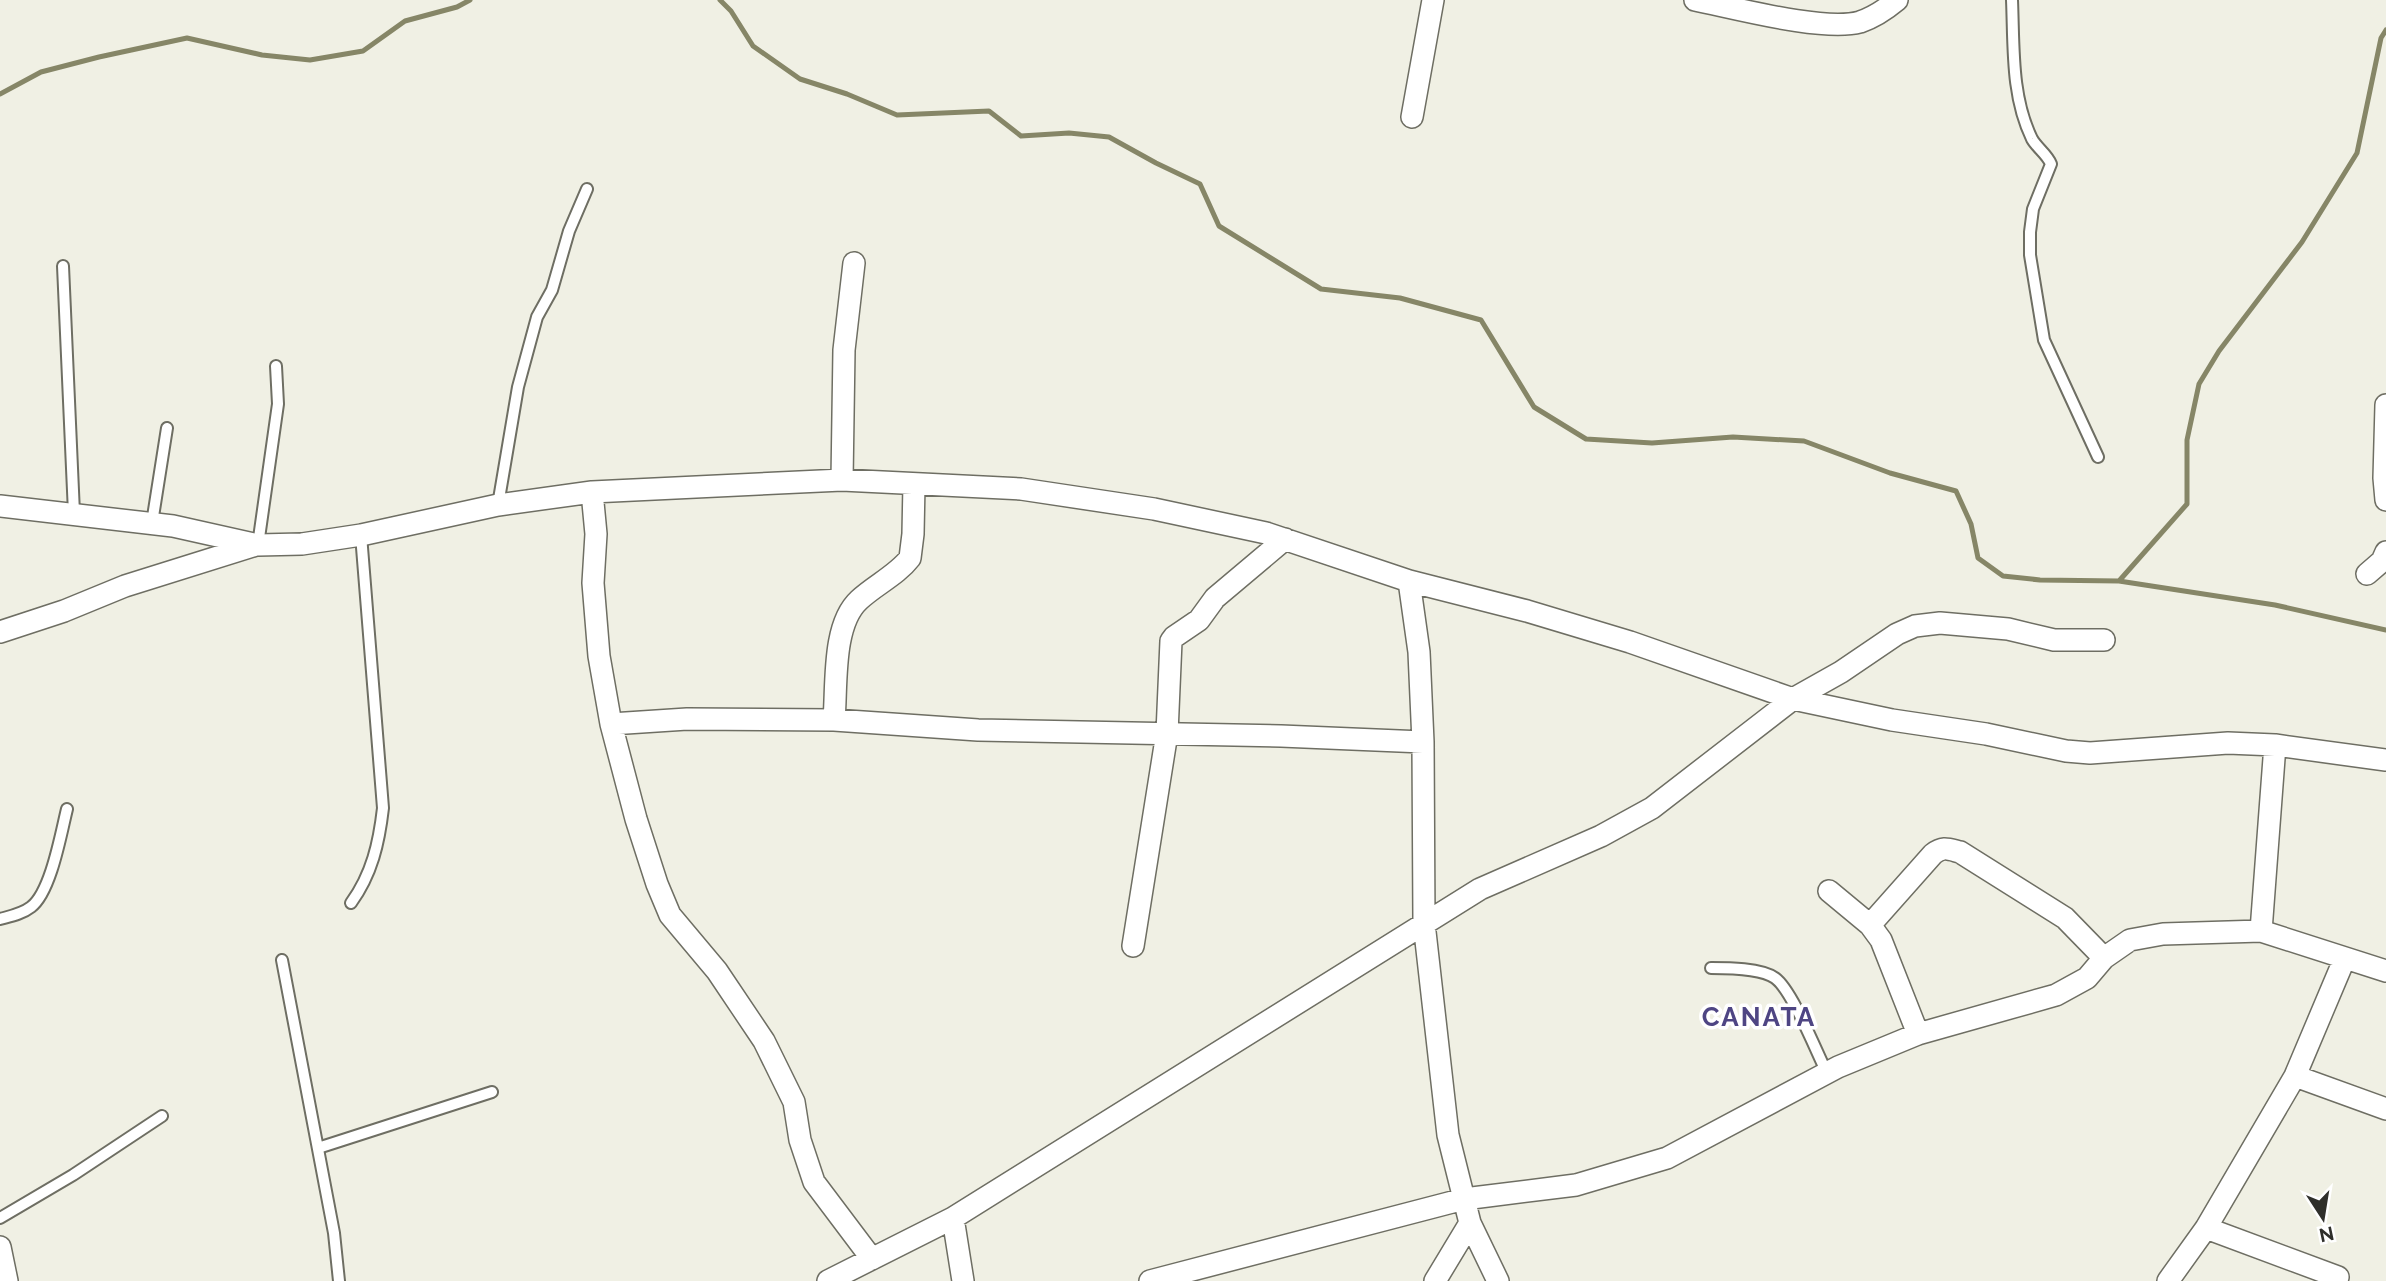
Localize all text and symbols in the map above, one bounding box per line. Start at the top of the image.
district label: CANATA [1702,1002,1816,1032]
north arrow [2288,1183,2358,1253]
text: N [2317,1222,2336,1247]

